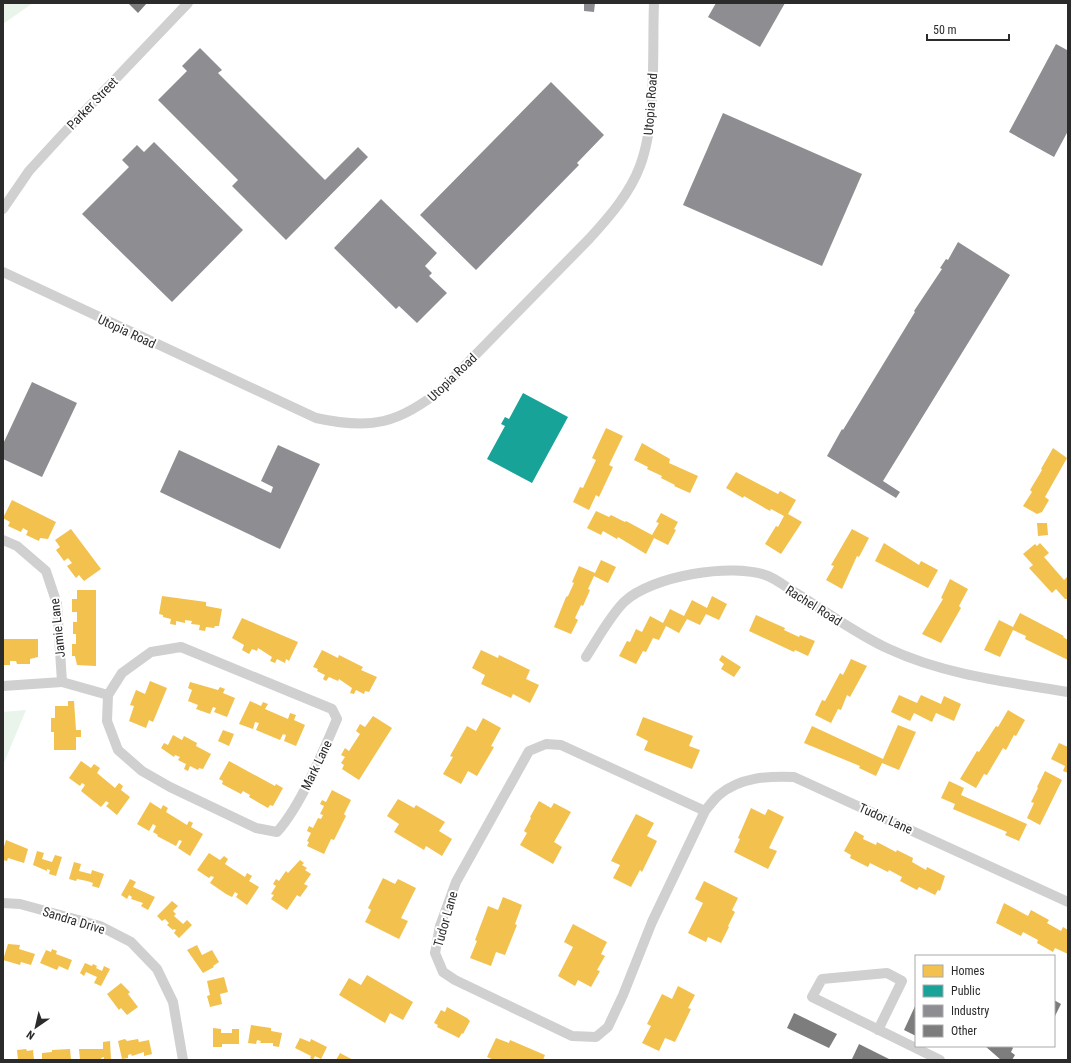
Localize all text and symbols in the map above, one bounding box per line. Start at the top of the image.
scale bar [927,16,1009,42]
text: 50 m [933,23,957,37]
street label: Utopia Road [641,72,660,136]
street label: Parker Street [64,74,121,132]
street label: Utopia Road [95,311,158,351]
street label: Utopia Road [425,350,480,404]
street label: Rachel Road [783,582,845,629]
street label: Jamie Lane [47,598,68,658]
street label: Mark Lane [298,738,335,793]
street label: Tudor Lane [857,800,915,837]
street label: Tudor Lane [430,890,461,949]
street label: Sandra Drive [41,904,107,937]
legend [915,955,1055,1047]
text: Homes [951,964,985,978]
text: Public [951,984,981,998]
text: Industry [951,1004,989,1018]
north arrow [16,1007,56,1047]
text: Other [951,1024,977,1038]
text: N [24,1027,37,1042]

